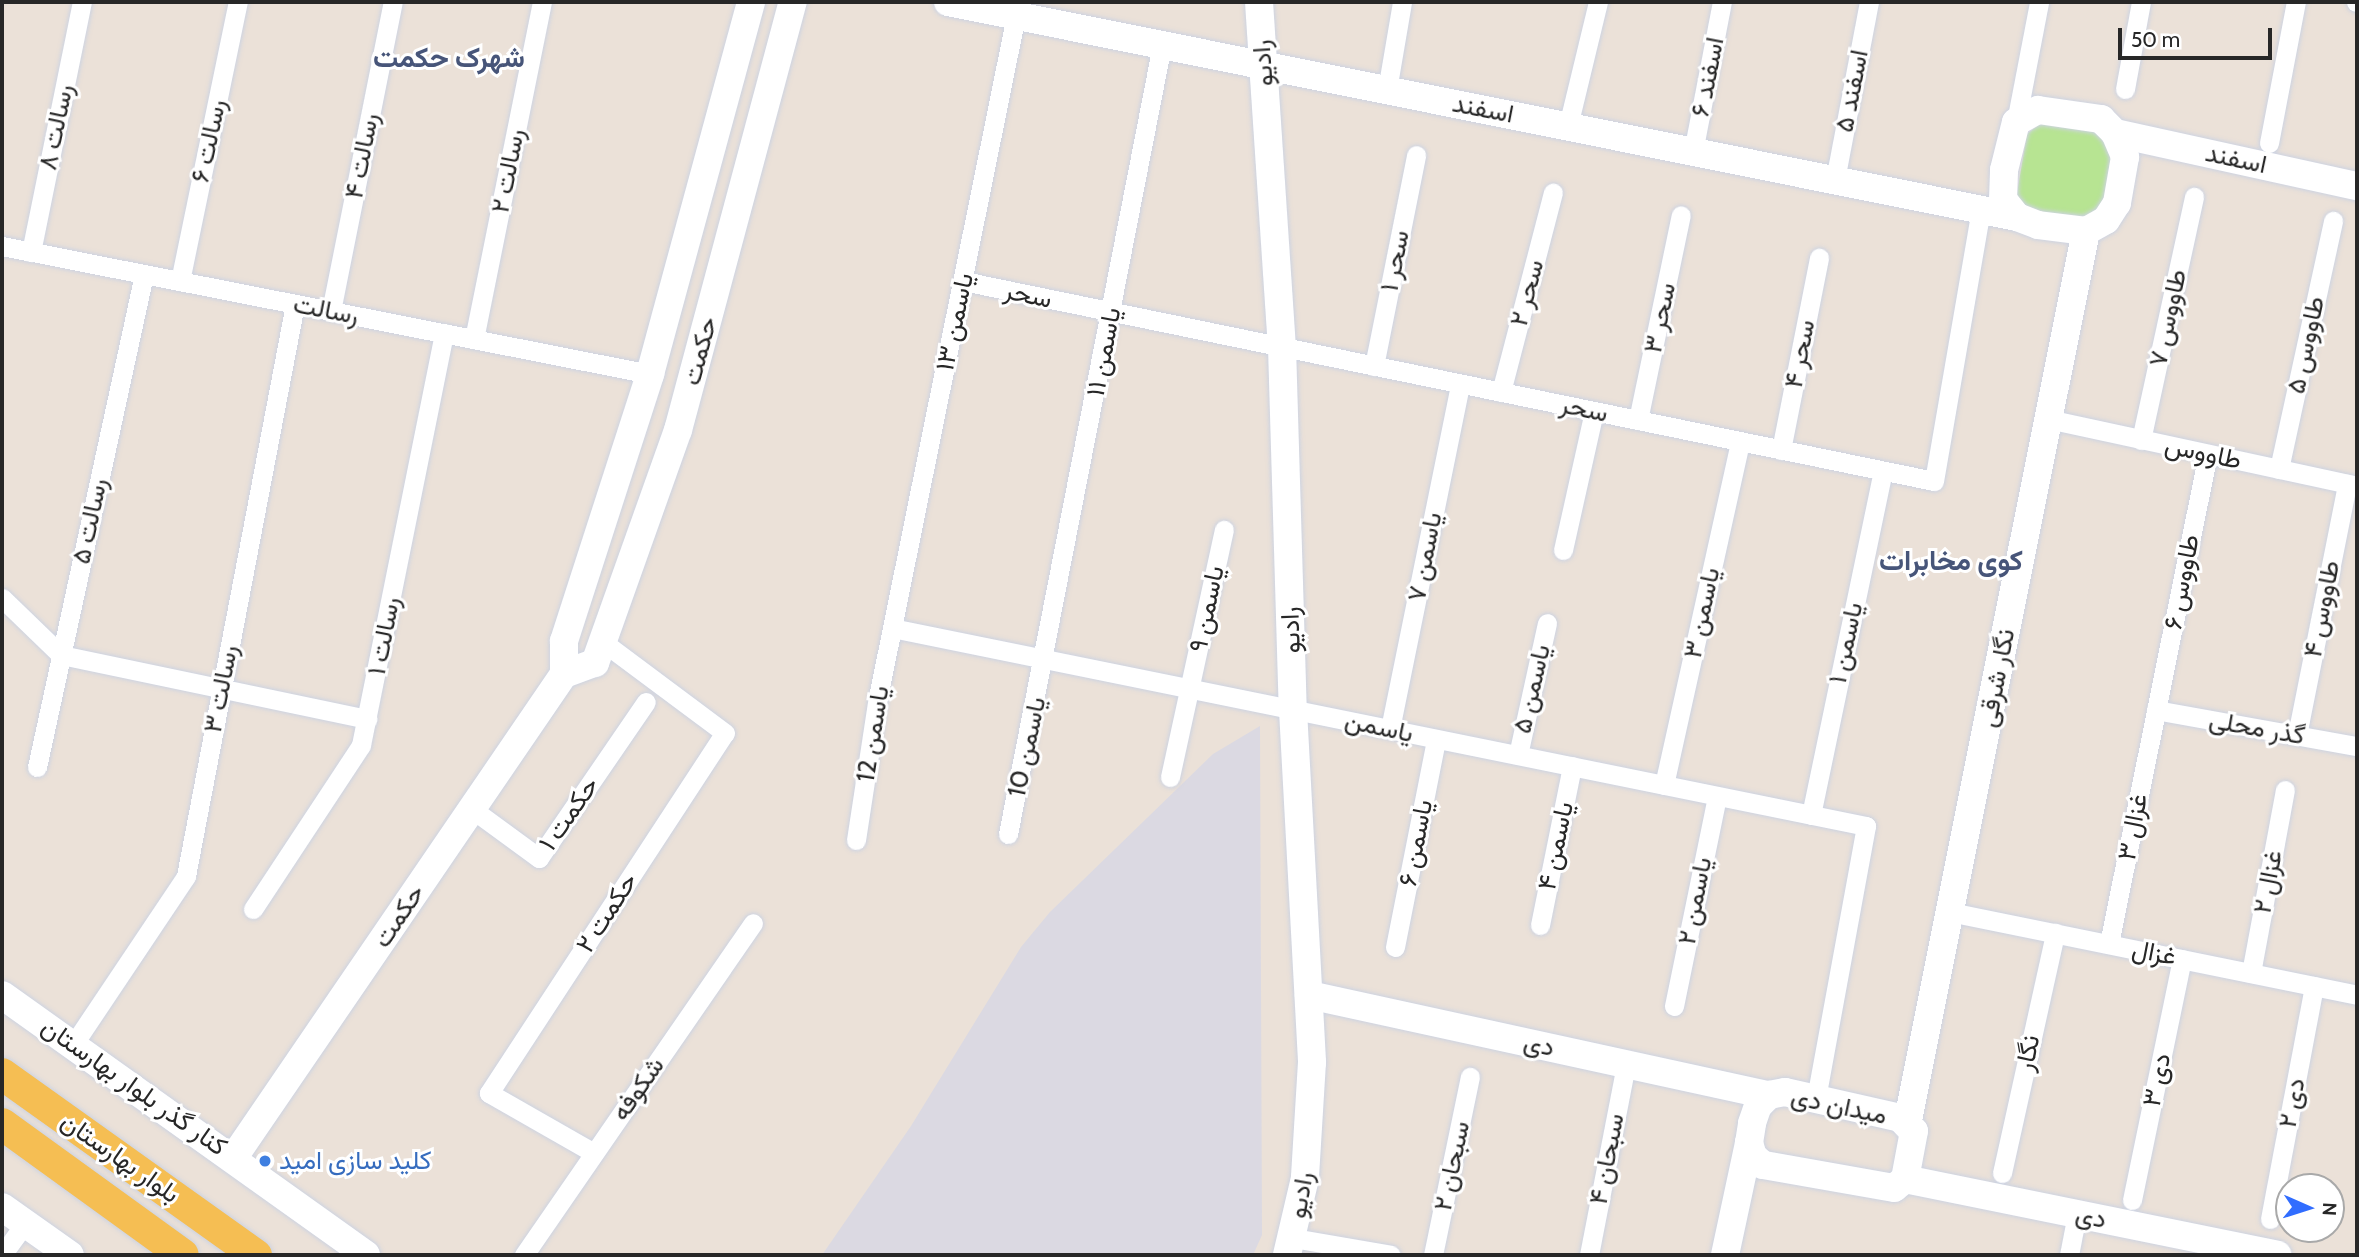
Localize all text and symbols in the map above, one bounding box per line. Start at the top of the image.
scale bar [2121,14,2275,58]
text: 50 m [2131,27,2180,52]
street label: اسفند ۶ [1685,34,1731,120]
street label: رادیو [1246,39,1280,87]
district label: شهرک حکمت [373,40,525,74]
street label: اسفند ۵ [1829,47,1875,135]
street label: رسالت ۸ [32,81,80,173]
street label: اسفند [1450,88,1516,130]
street label: رسالت ۶ [185,97,233,185]
street label: رسالت ۴ [338,111,386,201]
street label: رسالت ۲ [485,126,531,216]
street label: اسفند [2202,137,2270,181]
street label: سحر ۱ [1374,228,1416,294]
street label: سحر ۲ [1503,256,1551,330]
street label: طاووس ۷ [2142,266,2194,370]
street label: یاسمن ۱۳ [929,270,981,374]
street label: سحر [1001,275,1055,315]
street label: سحر ۳ [1637,280,1683,356]
street label: رسالت [291,288,361,332]
street label: طاووس ۵ [2280,293,2332,397]
street label: یاسمن ۱۱ [1080,305,1128,399]
street label: حکمت [676,313,724,389]
street label: سحر ۴ [1778,317,1822,391]
street label: سحر [1557,389,1611,429]
street label: طاووس [2162,430,2244,476]
street label: رسالت ۵ [66,475,114,567]
street label: یاسمن ۷ [1401,510,1449,604]
street label: طاووس ۶ [2158,532,2206,632]
district label: کوی مخابرات [1879,543,2023,577]
street label: طاووس ۴ [2297,558,2347,660]
street label: یاسمن ۹ [1183,563,1231,655]
street label: یاسمن ۳ [1677,565,1727,661]
street label: رسالت ۱ [361,594,407,678]
street label: یاسمن ۱ [1822,599,1870,687]
street label: رادیو [1275,606,1307,654]
street label: نگار شرقی [1972,626,2022,730]
street label: رسالت ۳ [197,642,245,736]
street label: یاسمن ۵ [1507,642,1557,736]
street label: یاسمن 12 [850,684,896,784]
street label: یاسمن 10 [1001,694,1053,800]
street label: گذر محلی [2207,704,2307,752]
street label: یاسمن [1342,705,1416,749]
street label: حکمت ۱ [532,771,606,857]
street label: غزال ۳ [2111,791,2155,863]
street label: یاسمن ۶ [1392,797,1440,889]
street label: یاسمن ۴ [1531,799,1581,893]
street label: غزال ۲ [2247,848,2289,916]
street label: یاسمن ۲ [1671,855,1719,947]
street label: حکمت ۲ [570,867,644,959]
street label: حکمت [367,878,431,954]
street label: غزال [2129,933,2179,973]
street label: کنار گذر بلوار بهارستان [35,1011,233,1163]
street label: دی [1521,1027,1557,1063]
street label: نگار [2009,1032,2047,1074]
street label: دی ۳ [2136,1050,2178,1110]
street label: شکوفه [605,1051,671,1127]
street label: دی ۲ [2272,1075,2312,1131]
street label: میدان دی [1788,1081,1890,1131]
street label: بلوار بهارستان [55,1106,185,1210]
street label: سبحان ۴ [1583,1111,1631,1207]
street label: سبحان ۲ [1427,1118,1477,1214]
place label: کلید سازی امید [279,1145,431,1177]
marker: کلید سازی امید [257,1153,273,1169]
street label: رادیو [1282,1169,1320,1221]
north arrow [2275,1173,2345,1243]
street label: دی [2073,1199,2109,1235]
text: N [2318,1202,2341,1216]

